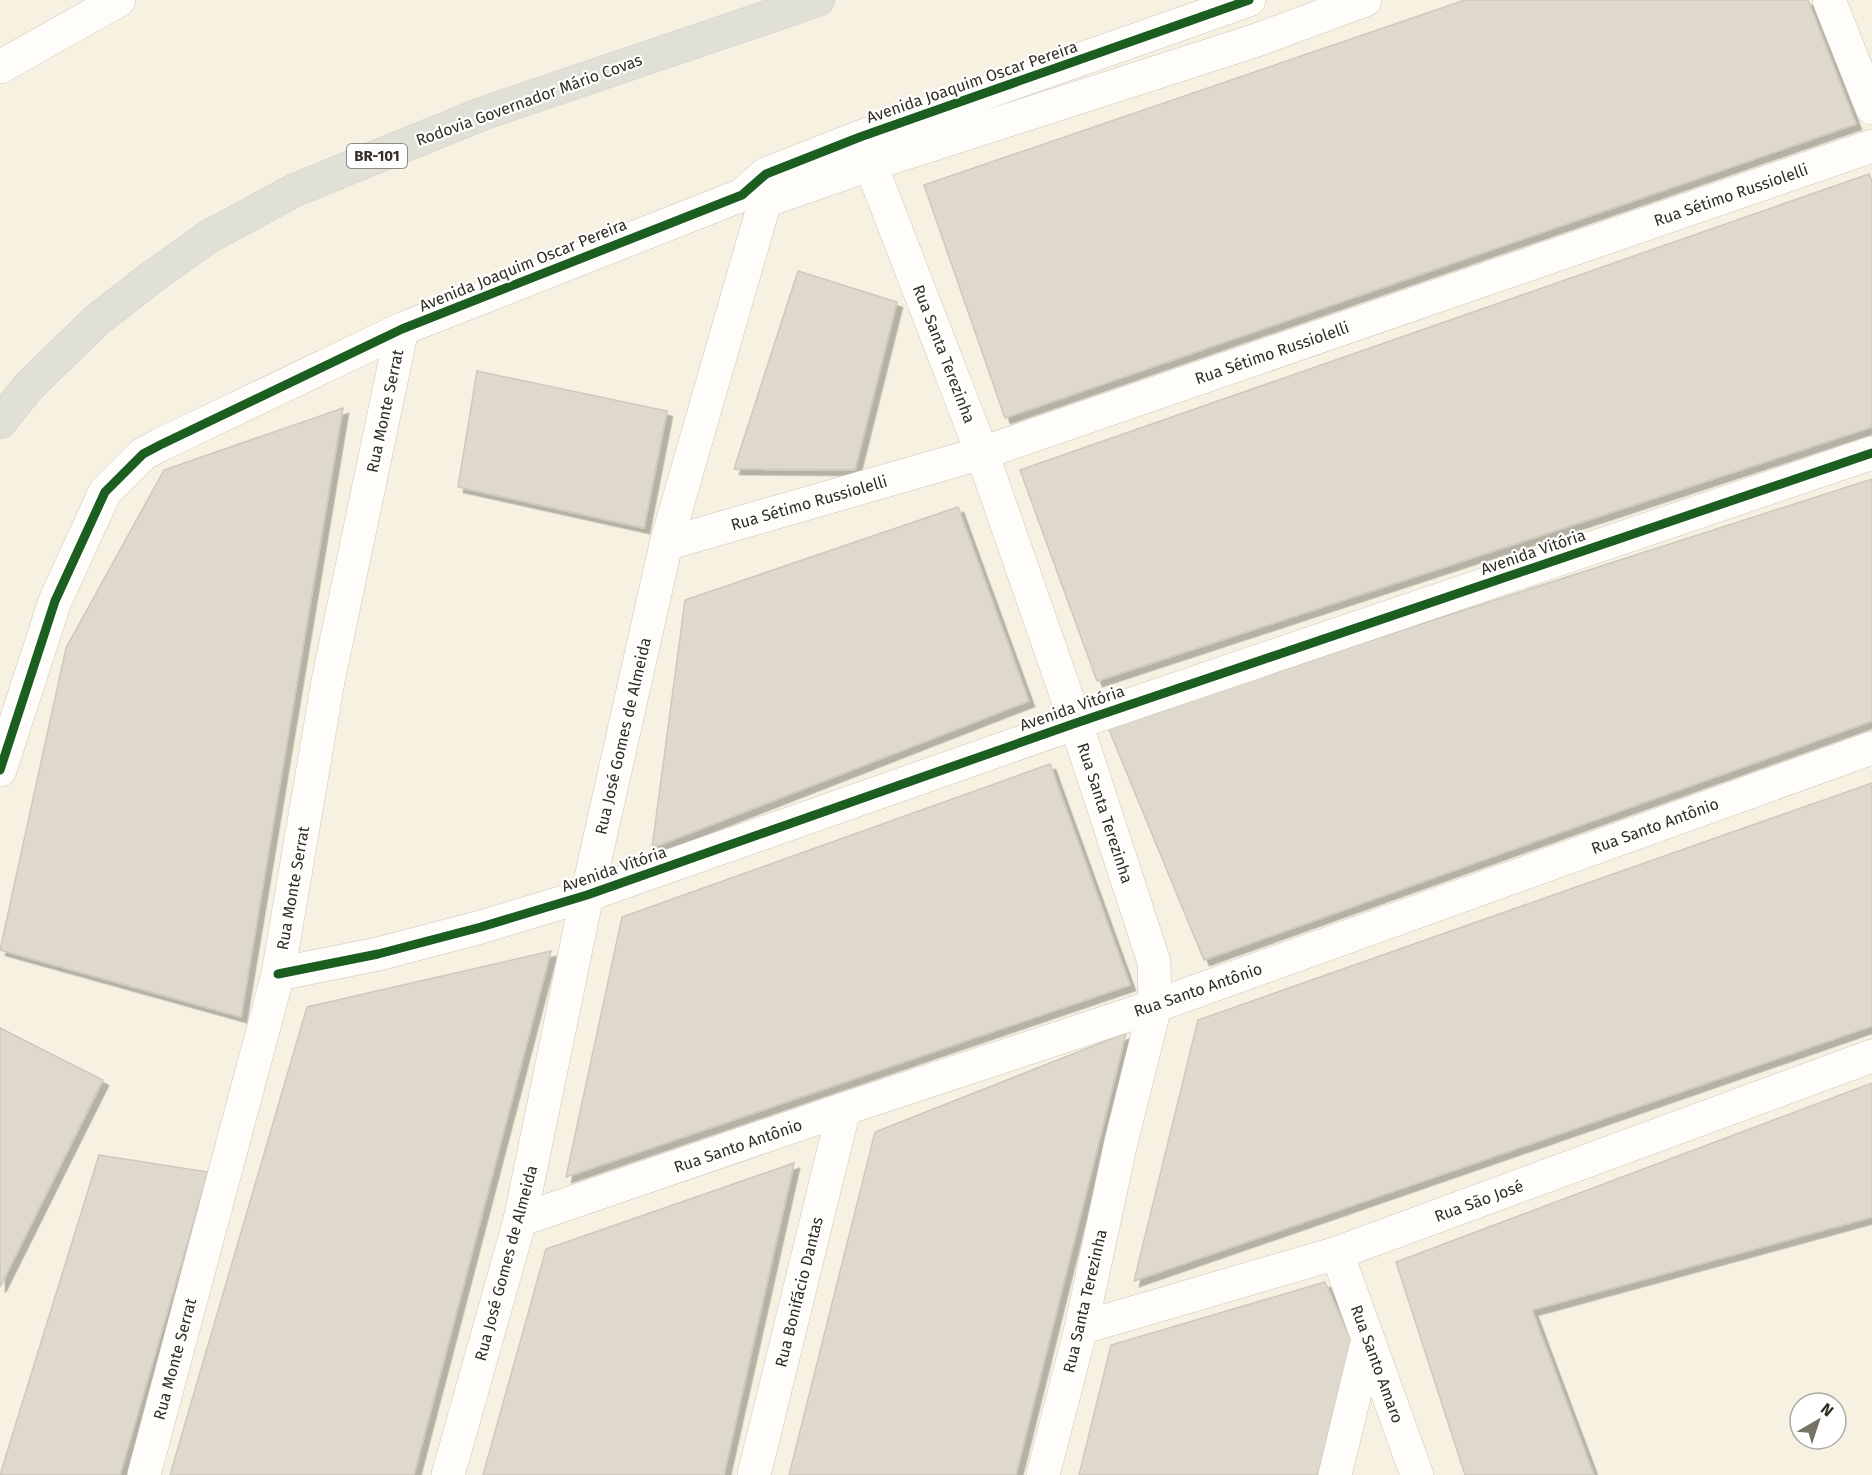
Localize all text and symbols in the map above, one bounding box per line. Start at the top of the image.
street label: Avenida Joaquim Oscar Pereira [864,37,1080,127]
street label: Rodovia Governador Mário Covas [413,50,645,150]
road number: BR-101 [347,144,407,168]
street label: Rua Sétimo Russiolelli [1651,160,1811,230]
street label: Avenida Joaquim Oscar Pereira [416,215,630,315]
street label: Rua Santa Terezinha [909,282,979,426]
street label: Rua Sétimo Russiolelli [1192,318,1352,388]
street label: Rua Monte Serrat [363,348,407,474]
street label: Rua Sétimo Russiolelli [729,472,889,534]
street label: Avenida Vitória [1478,525,1588,579]
street label: Rua José Gomes de Almeida [591,636,655,836]
street label: Avenida Vitória [1017,681,1127,735]
street label: Rua Santa Terezinha [1073,740,1137,886]
street label: Rua Santo Antônio [1589,794,1721,858]
street label: Rua Monte Serrat [273,824,313,951]
street label: Avenida Vitória [559,842,669,896]
street label: Rua Santo Antônio [1131,959,1265,1021]
street label: Rua Santo Antônio [671,1115,805,1177]
street label: Rua José Gomes de Almeida [471,1163,541,1363]
street label: Rua São José [1432,1176,1526,1226]
street label: Rua Bonifácio Dantas [771,1215,827,1369]
street label: Rua Santa Terezinha [1059,1227,1111,1375]
street label: Rua Monte Serrat [150,1296,200,1422]
street label: Rua Santo Amaro [1347,1302,1407,1426]
north arrow [1788,1391,1848,1451]
text: N [1817,1399,1837,1420]

